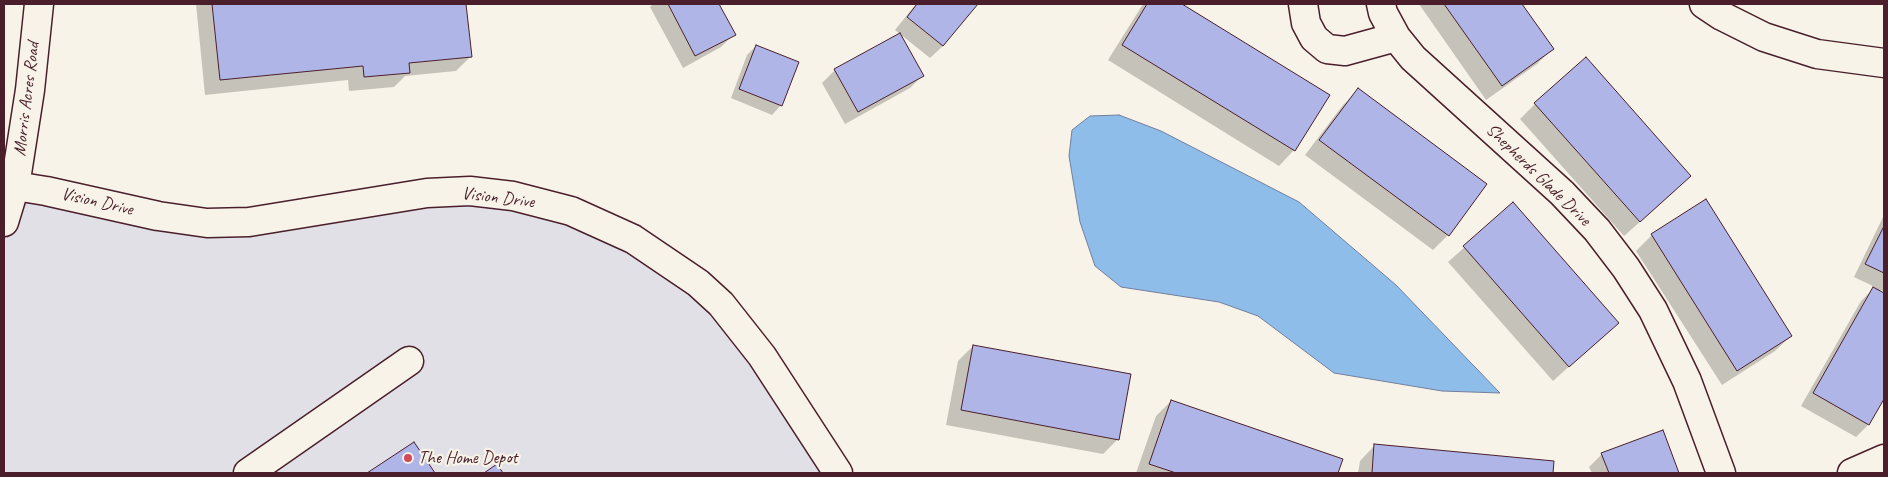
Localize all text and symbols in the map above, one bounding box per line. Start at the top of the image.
street label: Morris Acres Road [9,41,45,157]
street label: Shepherds Glade Drive [1481,119,1595,231]
street label: Vision Drive [59,183,135,221]
street label: Vision Drive [461,183,535,213]
place label: The Home Depot [418,447,517,469]
marker: The Home Depot [402,452,414,464]

